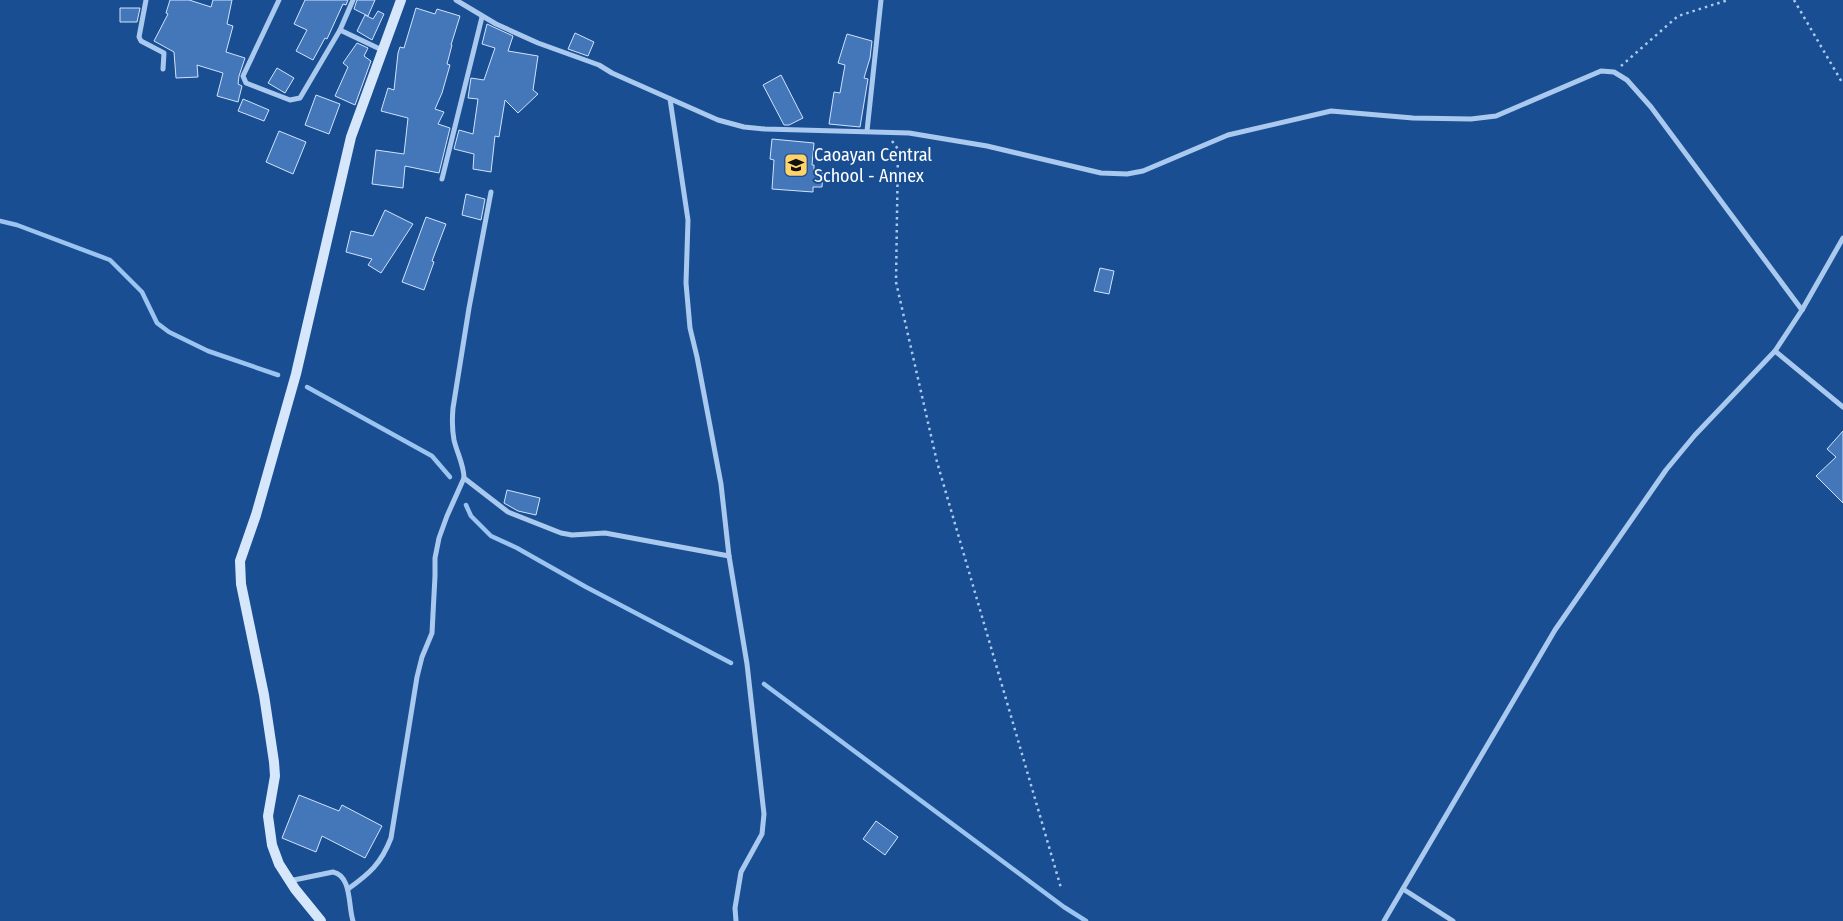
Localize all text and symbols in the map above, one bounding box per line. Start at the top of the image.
place label: Caoayan Central School - Annex [814,144,932,187]
school or university icon: Caoayan Central School - Annex [783,152,809,178]

